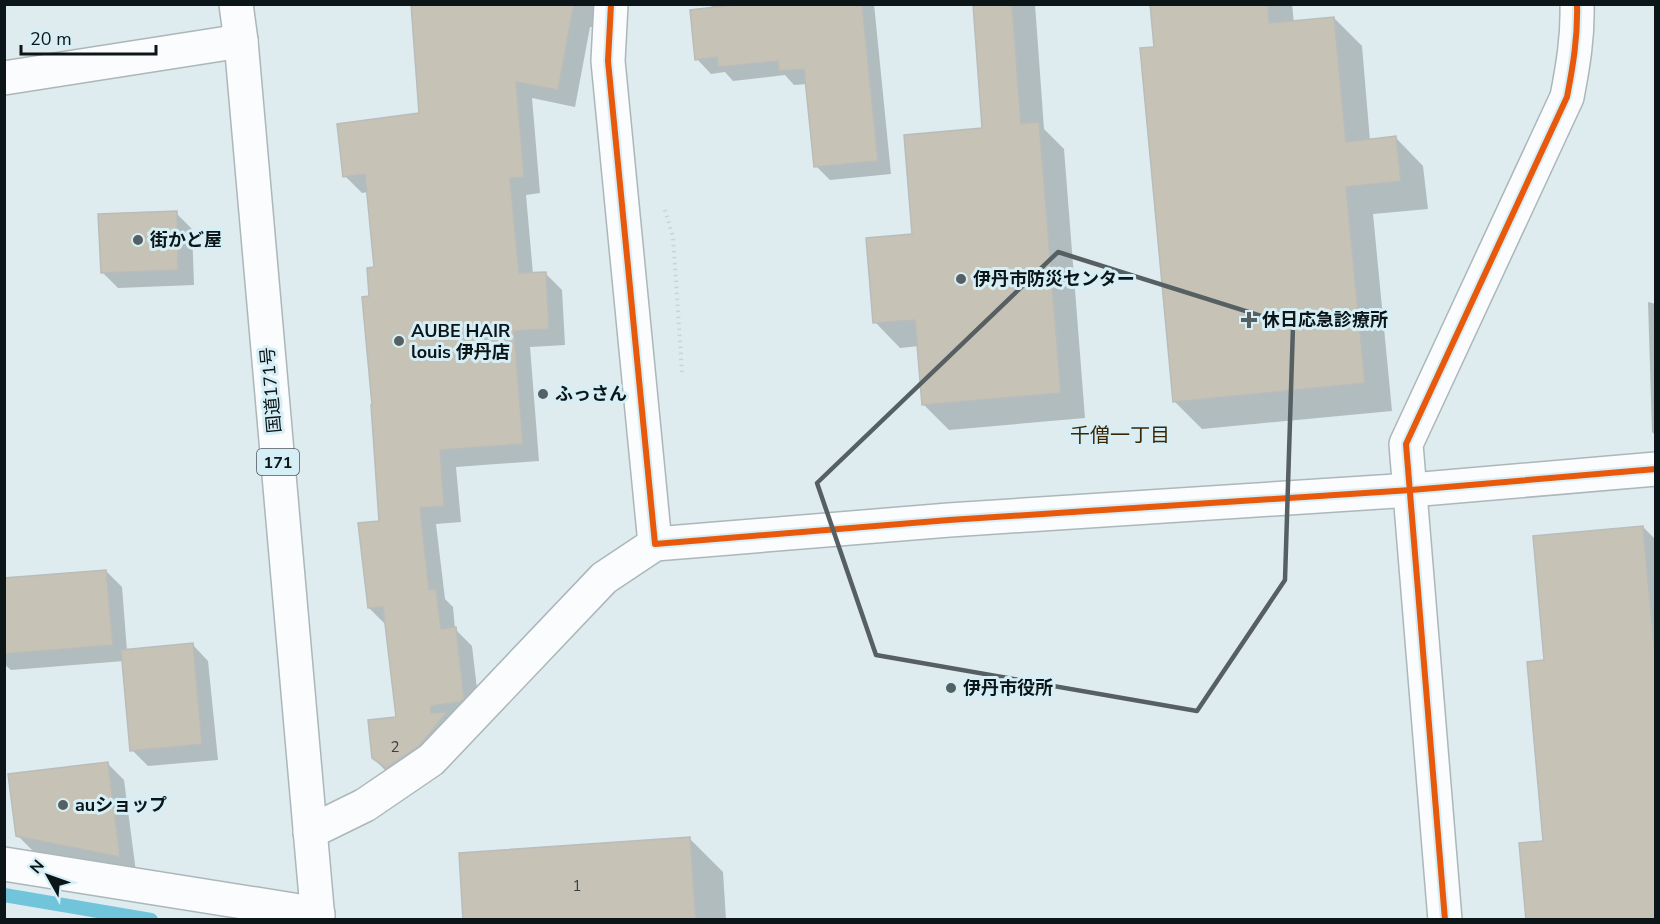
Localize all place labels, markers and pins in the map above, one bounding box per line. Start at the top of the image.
place label: 街かど屋 [150,228,222,252]
marker: 街かど屋 [131,233,145,247]
place label: 伊丹市防災センター [973,267,1135,291]
marker: 伊丹市防災センター [954,272,968,286]
place label: 休日応急診療所 [1262,308,1388,332]
marker: 休日応急診療所 [1240,311,1258,329]
place label: AUBE HAIR louis 伊丹店 [411,319,511,364]
marker: AUBE HAIR louis 伊丹店 [392,334,406,348]
place label: ふっさん [555,382,627,406]
marker: ふっさん [536,387,550,401]
place label: 伊丹市役所 [963,676,1053,700]
marker: 伊丹市役所 [944,681,958,695]
place label: auショップ [75,793,167,817]
marker: auショップ [56,798,70,812]

